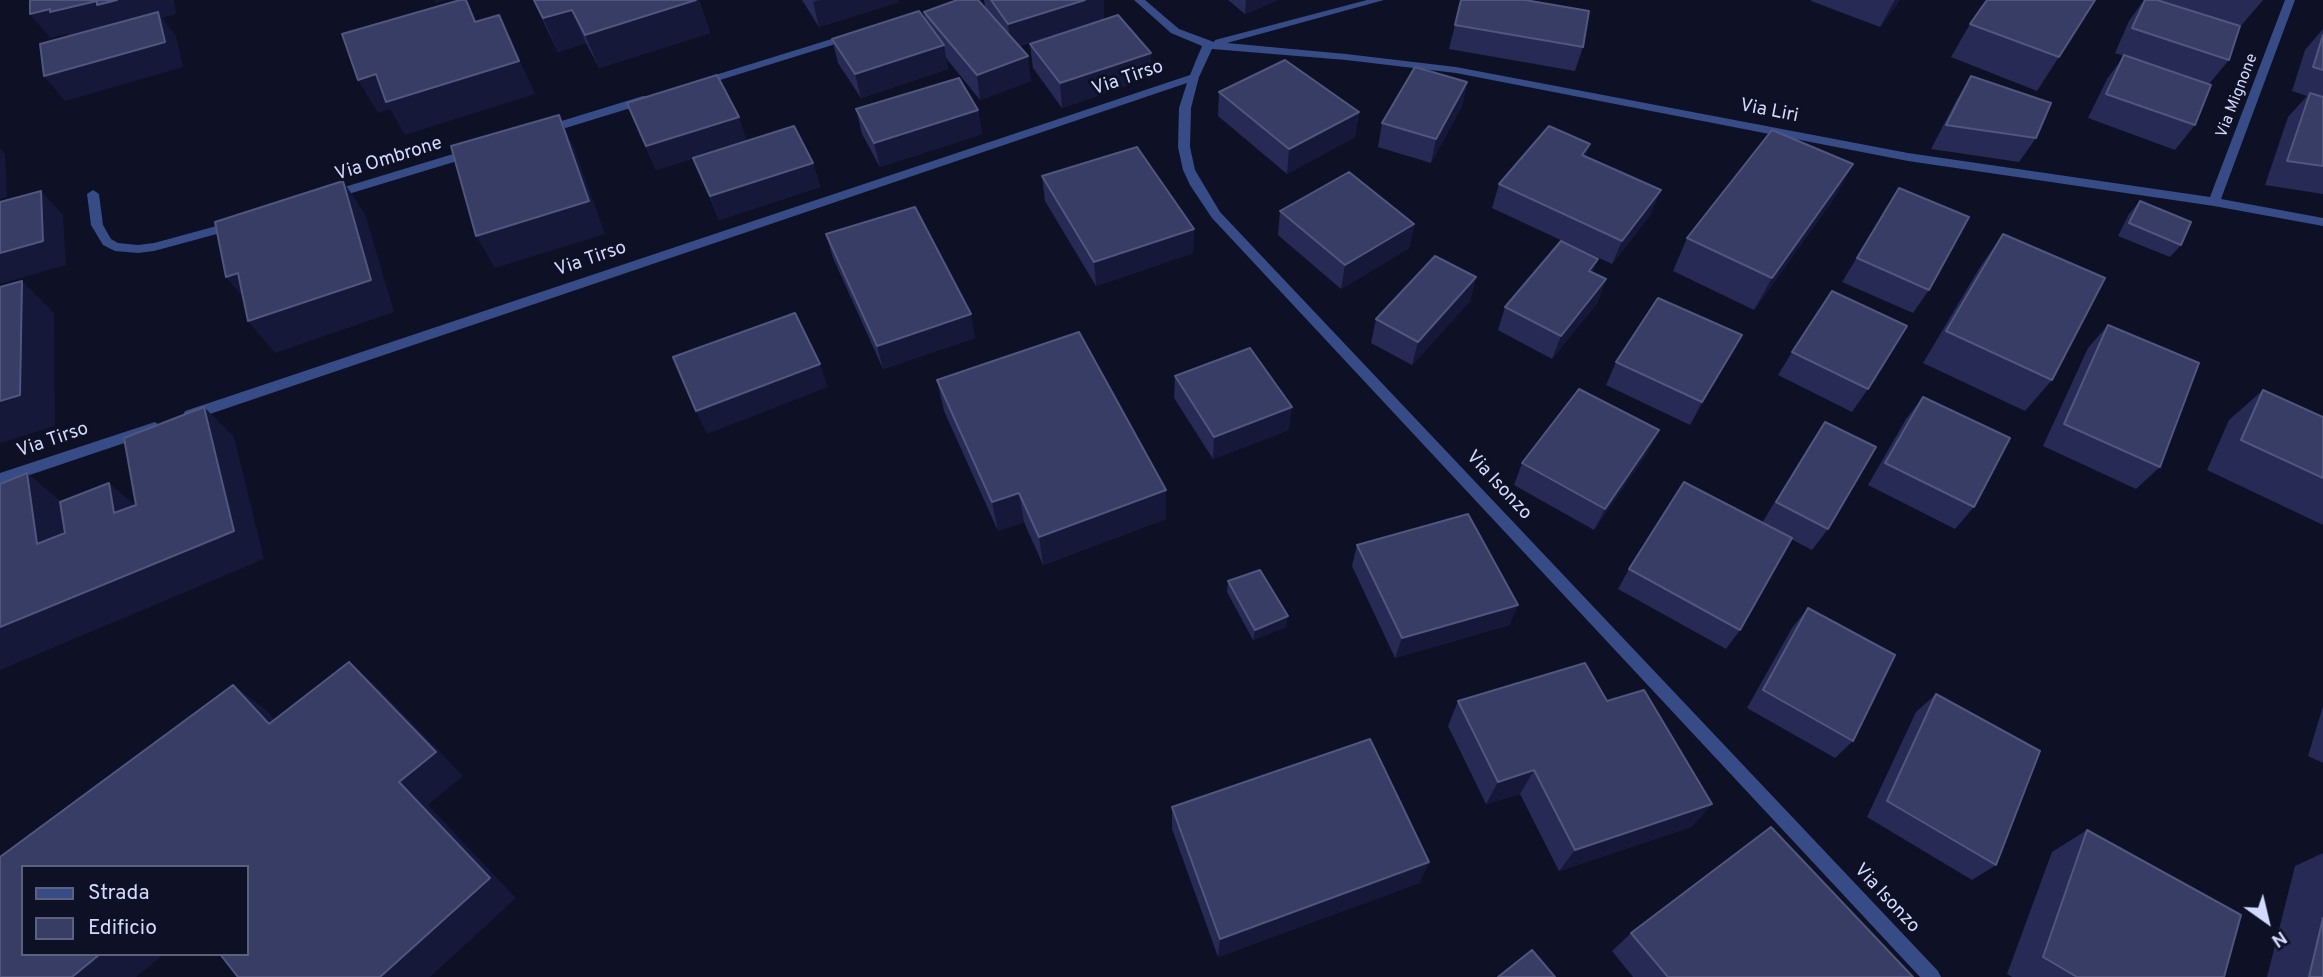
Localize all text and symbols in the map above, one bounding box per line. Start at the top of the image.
street label: Via Mignone [2213,51,2263,141]
street label: Via Tirso [1089,56,1167,102]
street label: Via Liri [1738,95,1800,129]
street label: Via Ombrone [333,133,445,187]
street label: Via Tirso [552,237,630,283]
street label: Via Tirso [14,418,92,464]
street label: Via Isonzo [1460,447,1536,525]
street label: Via Isonzo [1848,860,1924,938]
legend [21,865,248,956]
text: Strada [88,880,149,907]
north arrow [2232,886,2302,956]
text: Edificio [88,915,157,942]
text: N [2266,925,2291,952]

